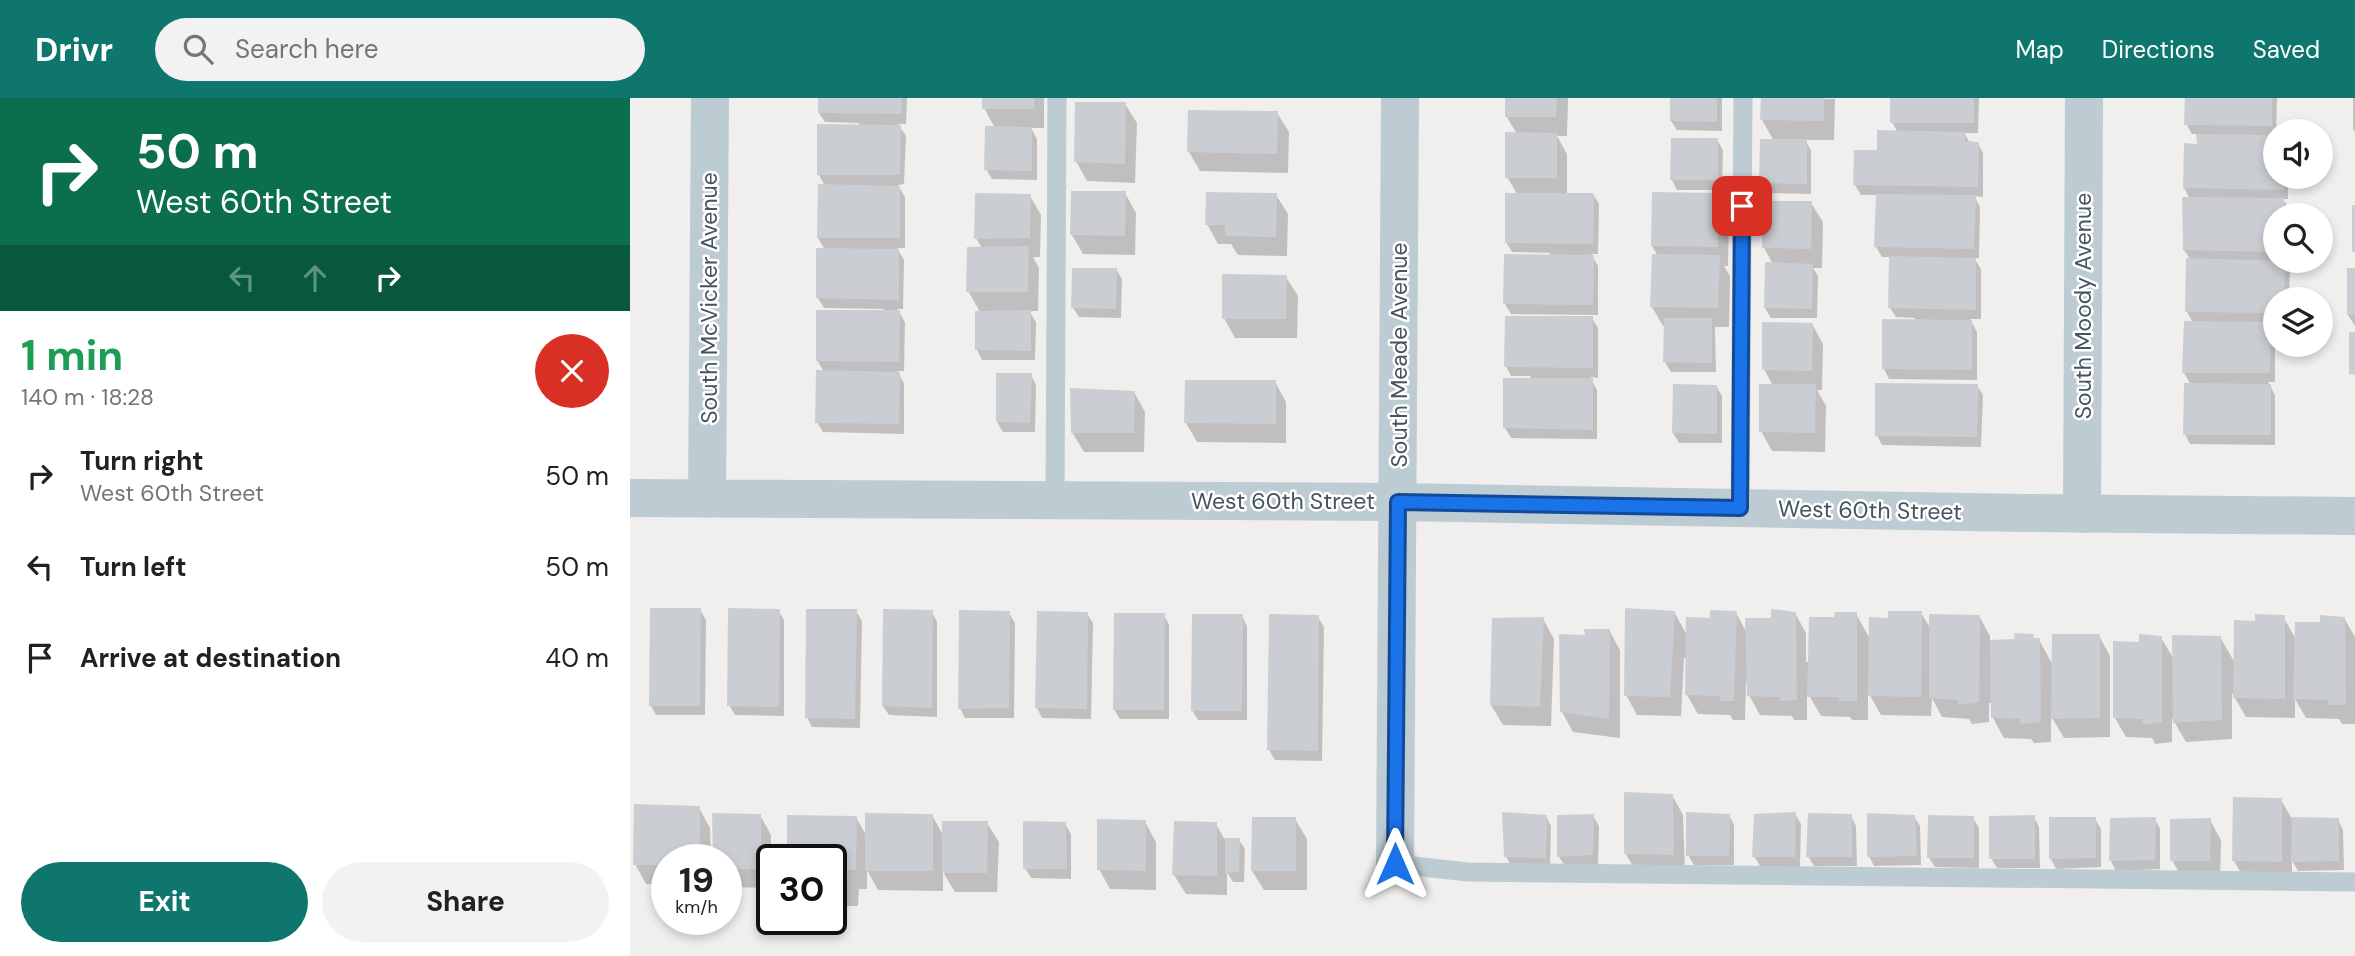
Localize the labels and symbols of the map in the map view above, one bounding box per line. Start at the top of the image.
street label: South McVicker Avenue [694,172,724,424]
pin [1712,176,1772,236]
street label: South Moody Avenue [2068,193,2098,419]
street label: South Meade Avenue [1384,242,1414,468]
street label: West 60th Street [1191,486,1375,516]
street label: West 60th Street [1778,493,1962,527]
position arrow [1358,827,1432,901]
speed limit sign: 30 [756,844,847,935]

